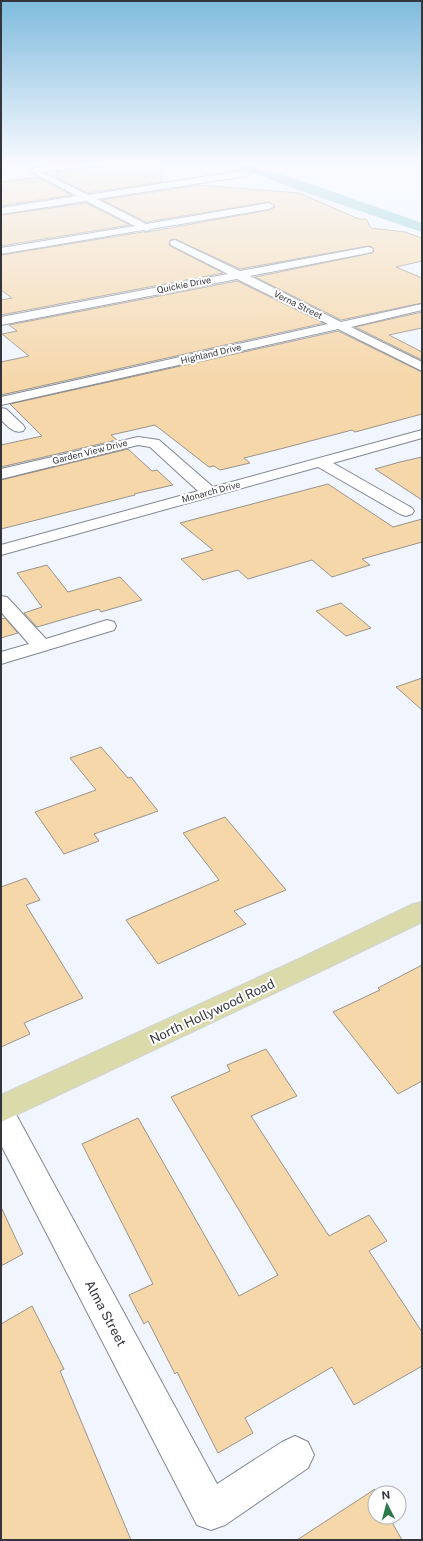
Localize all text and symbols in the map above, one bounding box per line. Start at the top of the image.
street label: Quickie Drive [156,274,212,295]
street label: Verna Street [272,288,325,321]
street label: Highland Drive [180,341,242,366]
street label: Garden View Drive [51,437,128,466]
street label: Monarch Drive [180,478,241,505]
street label: North Hollywood Road [147,976,277,1047]
street label: Alma Street [82,1278,129,1349]
north arrow [367,1485,407,1525]
text: N [381,1489,391,1501]

